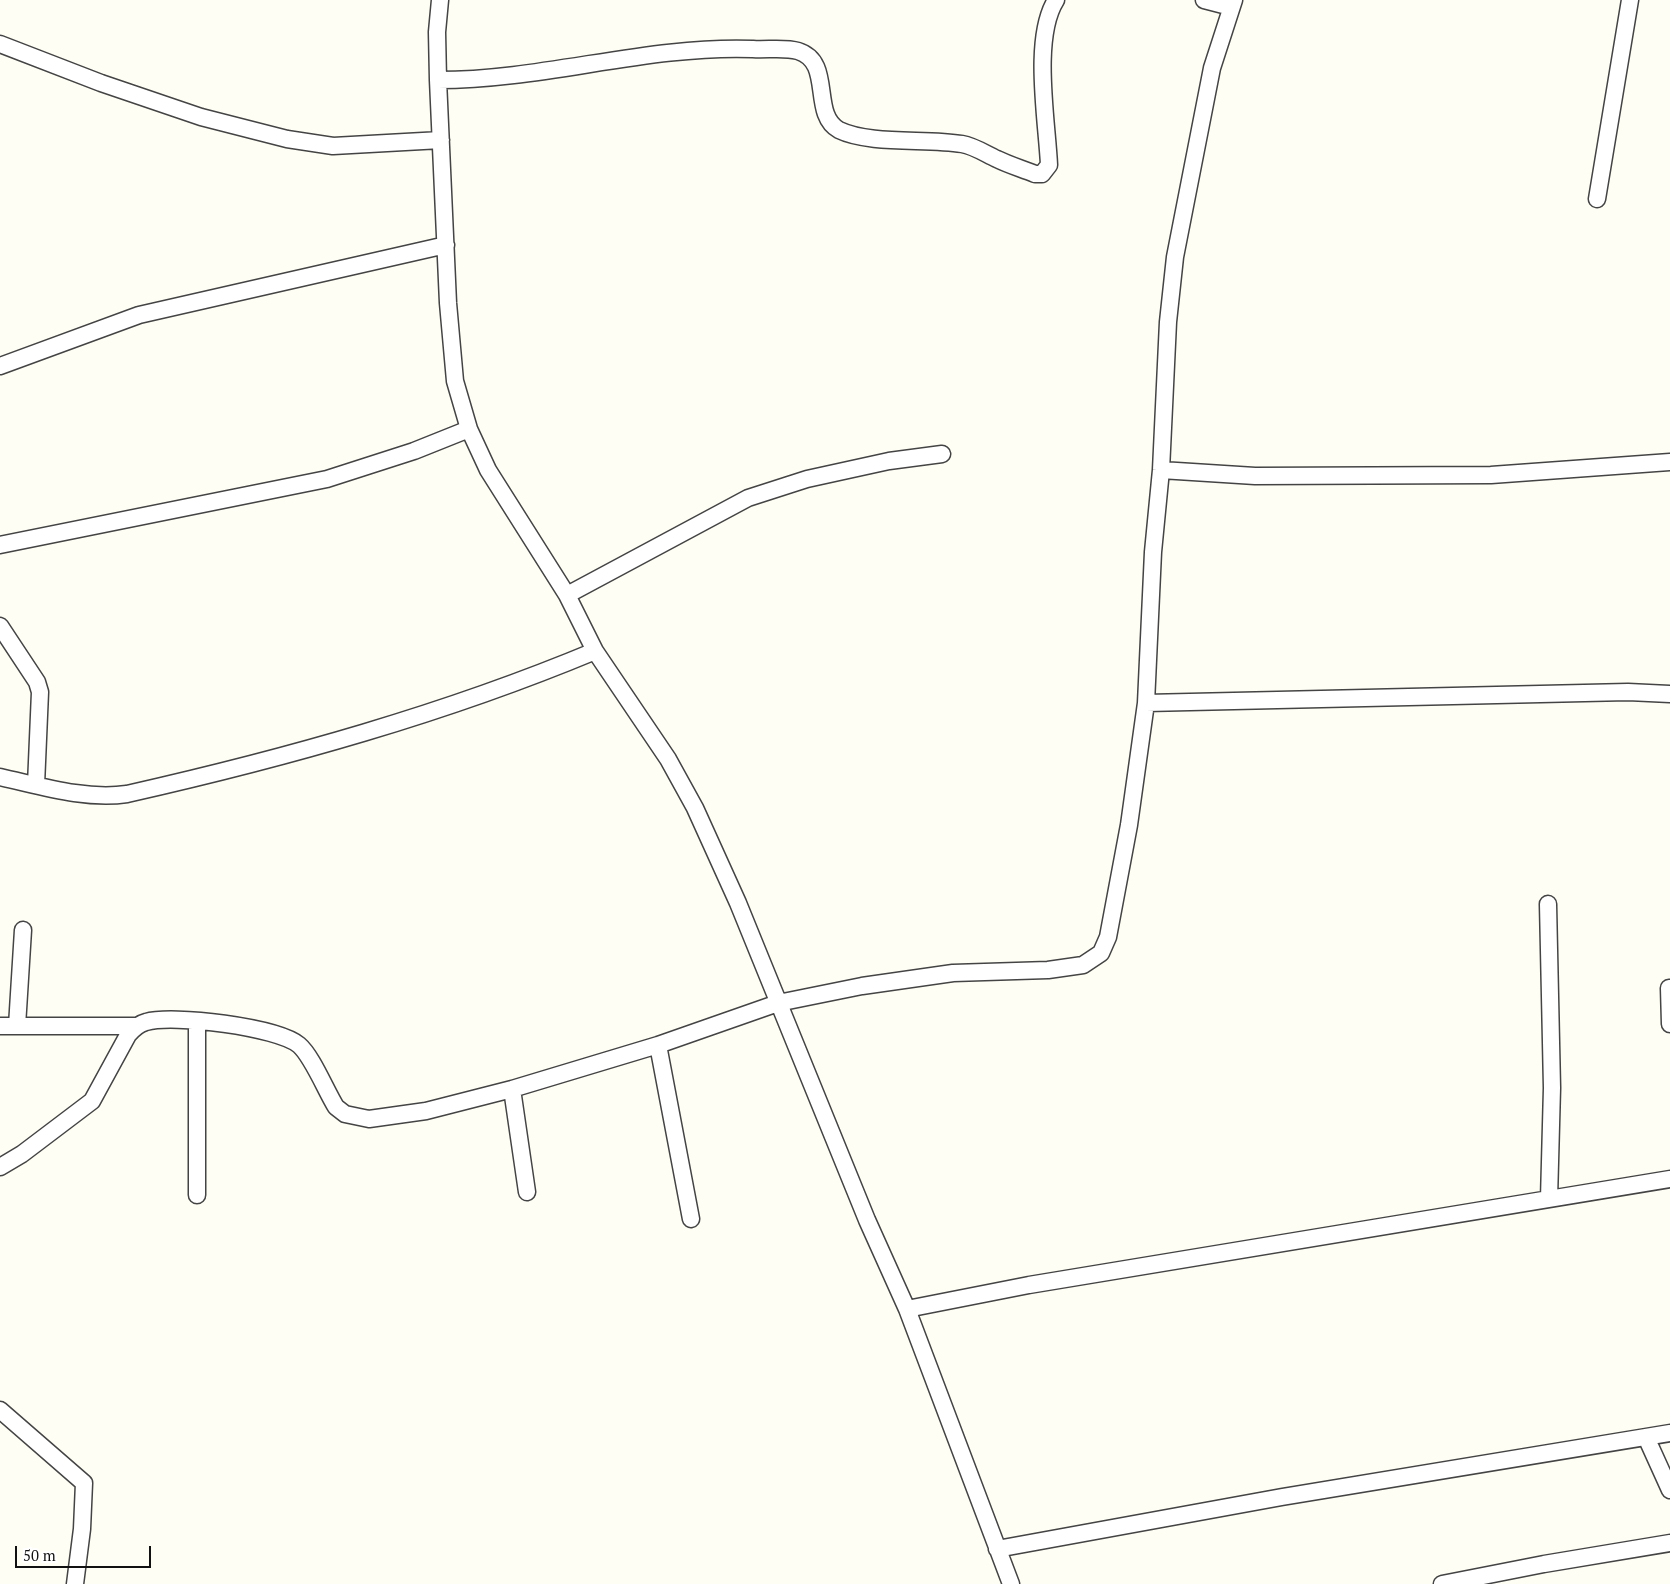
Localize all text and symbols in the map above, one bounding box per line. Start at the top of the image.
scale bar [18,1536,154,1568]
text: 50 m [23,1545,56,1565]

